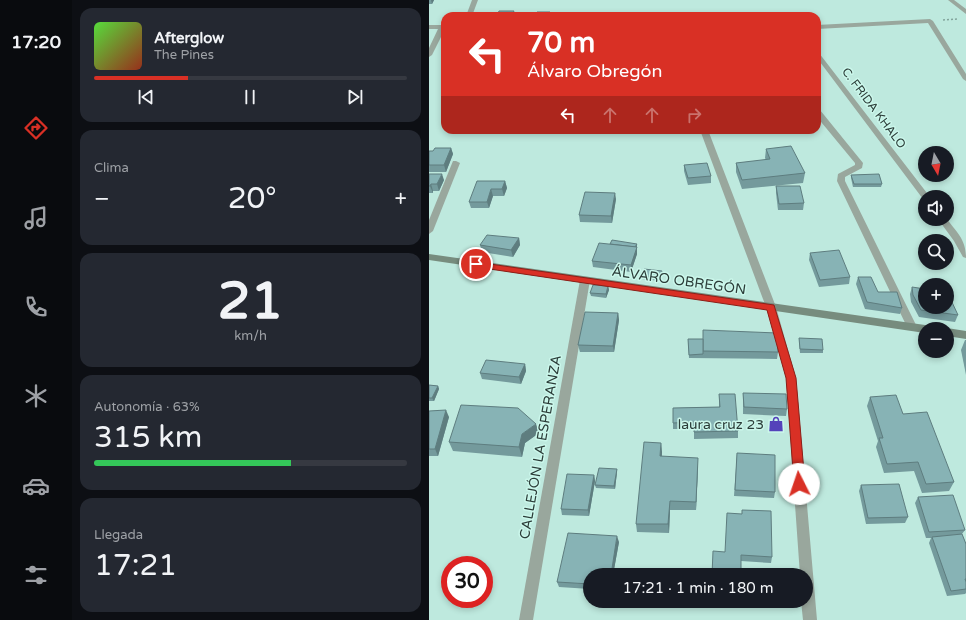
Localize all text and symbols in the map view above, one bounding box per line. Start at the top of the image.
text: 70 m [527,26,595,60]
icon: left [461,28,513,80]
text: Afterglow [154,29,224,47]
text: 17:20 [11,31,61,53]
text: The Pines [154,47,214,63]
text: Álvaro Obregón [527,60,663,82]
street label: C. FRIDA KHALO [839,65,909,151]
icon: previous [135,86,157,108]
icon: pause [239,86,261,108]
icon: next [344,86,366,108]
icon: left [557,104,579,126]
icon: ahead [599,104,621,126]
icon: ahead [641,104,663,126]
icon: right [683,104,705,126]
icon: directions [22,114,50,142]
north arrow [918,146,954,182]
map controls [918,146,954,358]
text: Clima [94,160,129,176]
text: 20° [228,180,277,217]
text: − [94,186,110,212]
text: + [395,186,407,212]
button: sound [918,190,954,226]
icon: music [22,204,50,232]
button: search [918,234,954,270]
pin [459,247,493,281]
icon: arrive [465,253,487,275]
street label: ÁLVARO OBREGÓN [611,263,747,298]
text: 21 [218,270,283,333]
button: + [918,278,954,314]
icon: phone [22,293,50,321]
button: − [918,322,954,358]
text: km/h [234,328,267,344]
street label: CALLEJÓN LA ESPERANZA [516,354,565,541]
icon: climate [22,382,50,410]
text: Autonomía · 63% [94,399,200,415]
shop icon: laura cruz 23 [767,415,785,433]
place label: laura cruz 23 [678,416,764,433]
text: 315 km [94,419,202,456]
position arrow [778,463,820,505]
icon: car [22,472,50,500]
text: Llegada [94,527,143,543]
text: 17:21 [94,547,177,584]
speed limit sign: 30 [441,556,493,608]
icon: filters [22,561,50,589]
text: 17:21 · 1 min · 180 m [623,579,773,597]

